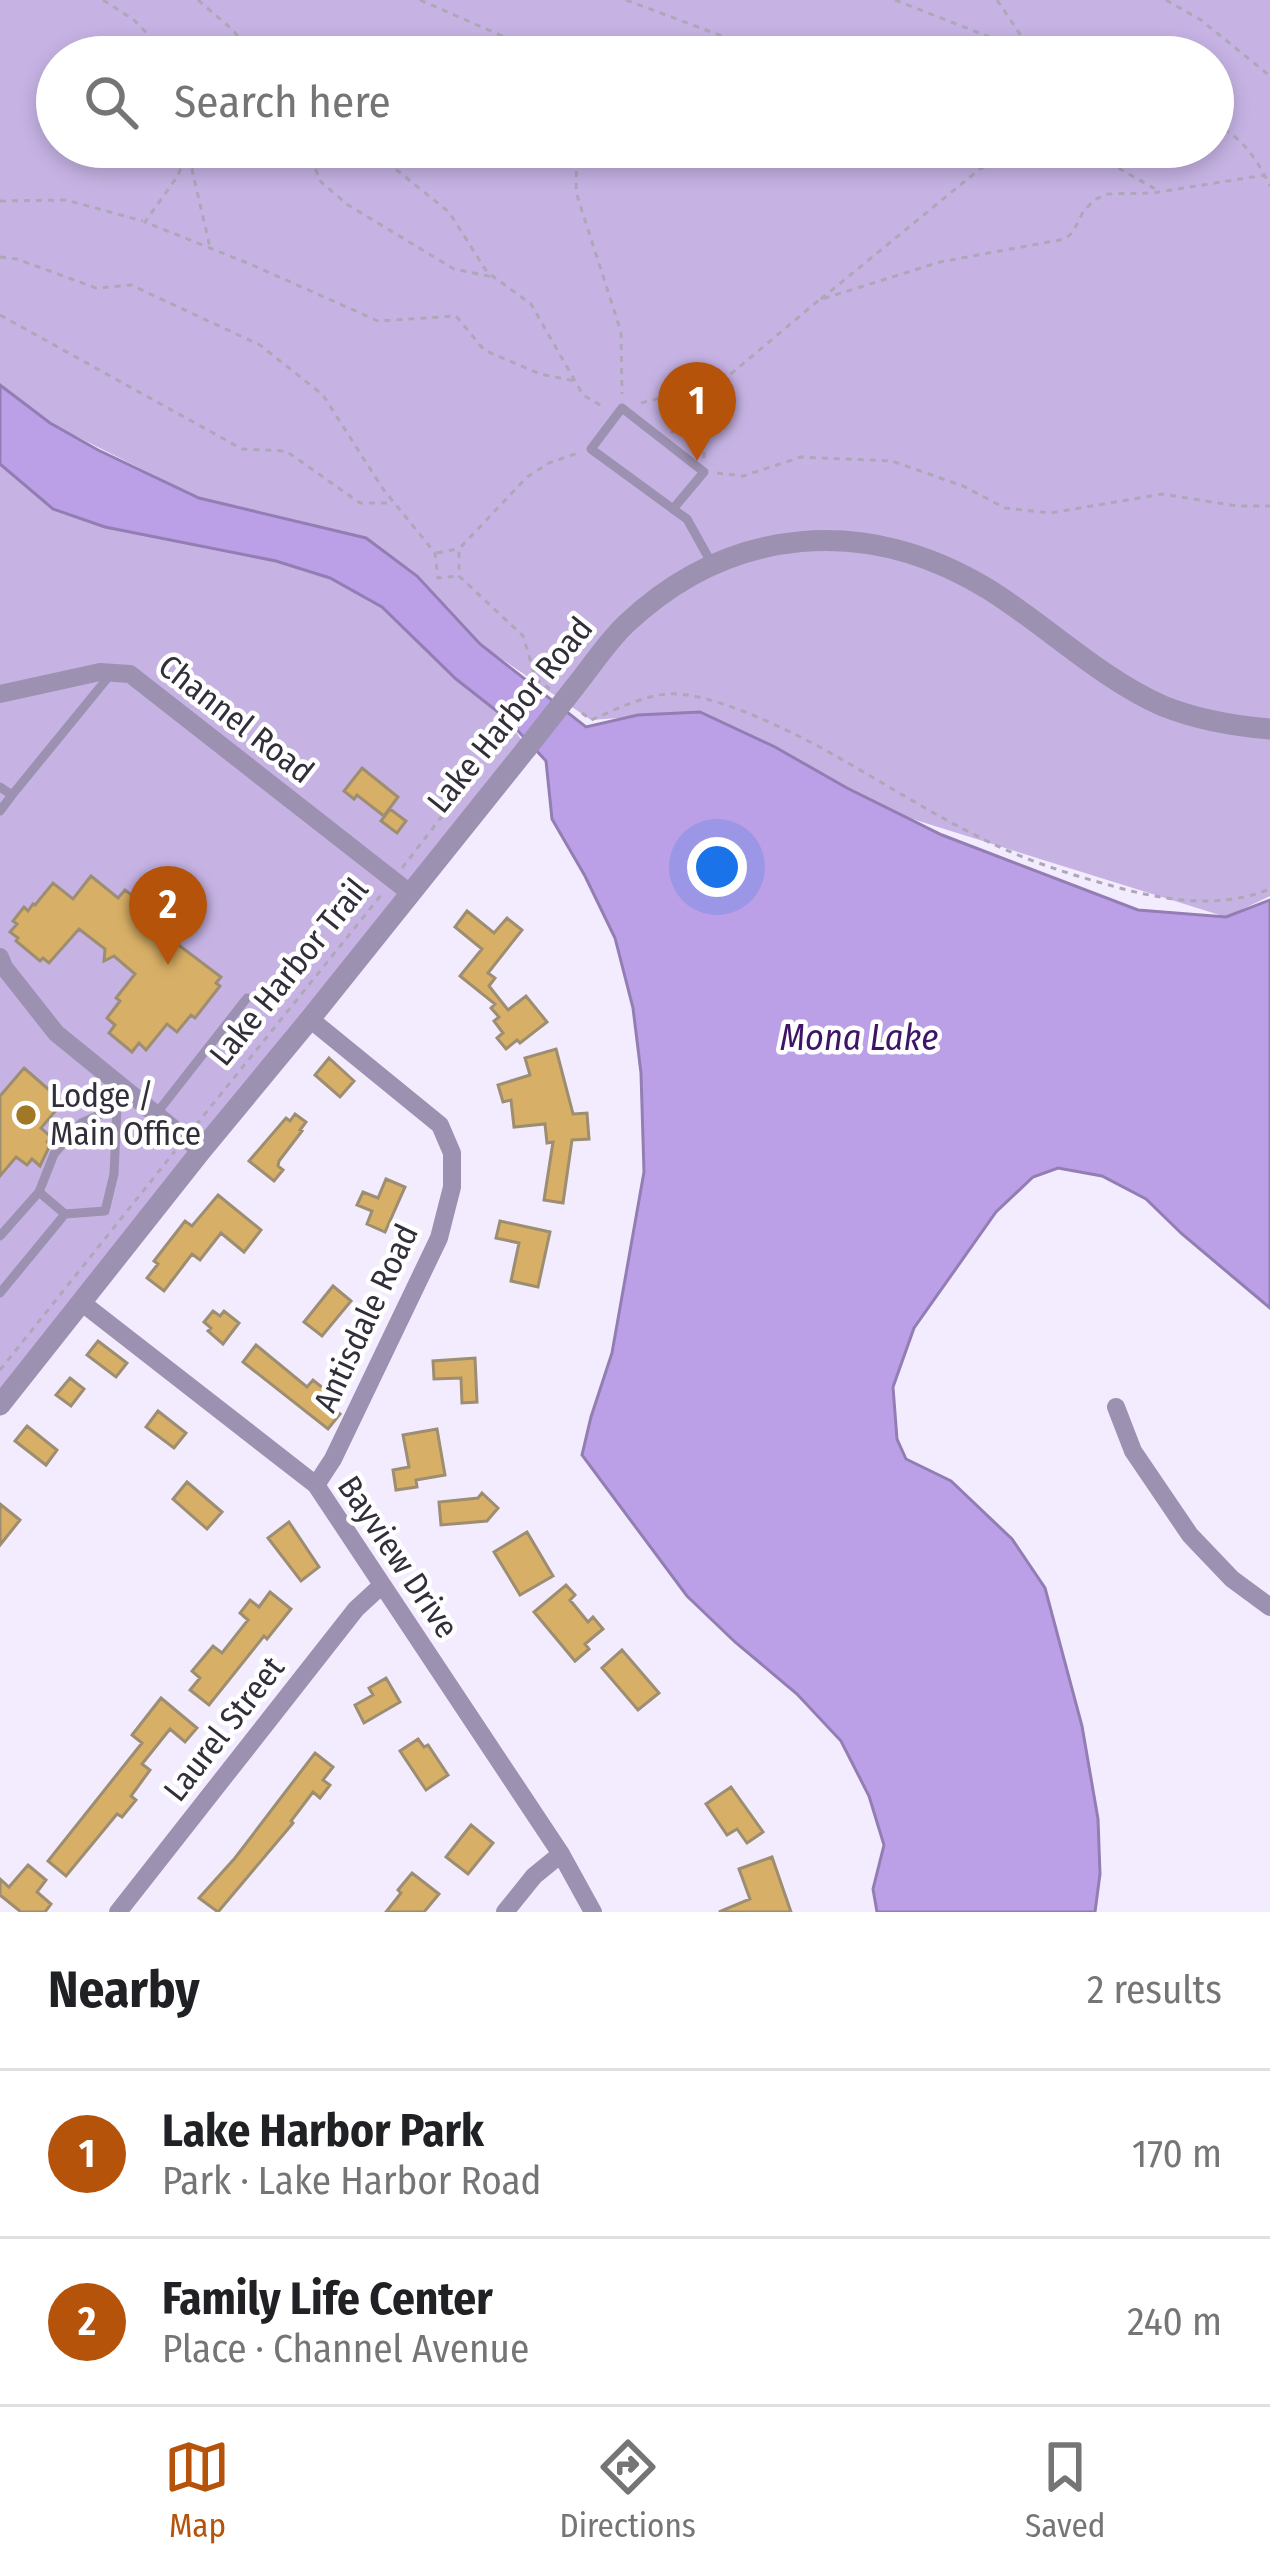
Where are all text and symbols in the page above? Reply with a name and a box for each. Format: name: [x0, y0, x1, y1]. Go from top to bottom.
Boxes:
search box: [36, 36, 1234, 168]
icon: search: [78, 69, 144, 135]
text: Search here: [174, 75, 391, 129]
pin: 1: [658, 362, 736, 461]
street label: Lake Harbor Road: [419, 609, 601, 821]
street label: Channel Road: [150, 646, 322, 792]
your location: [687, 837, 747, 897]
pin: 2: [129, 866, 207, 965]
street label: Lake Harbor Trail: [201, 870, 377, 1074]
water label: Mona Lake: [780, 1016, 938, 1060]
place label: Lodge / Main Office: [50, 1076, 201, 1154]
marker: Lodge / Main Office: [13, 1102, 39, 1128]
street label: Antisdale Road: [305, 1218, 427, 1418]
street label: Bayview Drive: [329, 1468, 467, 1646]
street label: Laurel Street: [155, 1649, 293, 1809]
text: Nearby: [48, 1959, 200, 2021]
text: 2 results: [1087, 1967, 1222, 2013]
text: Lake Harbor Park: [162, 2104, 484, 2158]
text: 1: [79, 2131, 95, 2177]
text: 170 m: [1132, 2131, 1222, 2177]
text: Park · Lake Harbor Road: [162, 2158, 541, 2204]
text: Family Life Center: [162, 2272, 493, 2326]
text: 2: [78, 2299, 96, 2345]
text: 240 m: [1127, 2299, 1222, 2345]
text: Place · Channel Avenue: [162, 2326, 529, 2372]
tab: Map: [164, 2434, 230, 2546]
tab: Directions: [559, 2434, 696, 2546]
tab: Saved: [1025, 2434, 1105, 2546]

